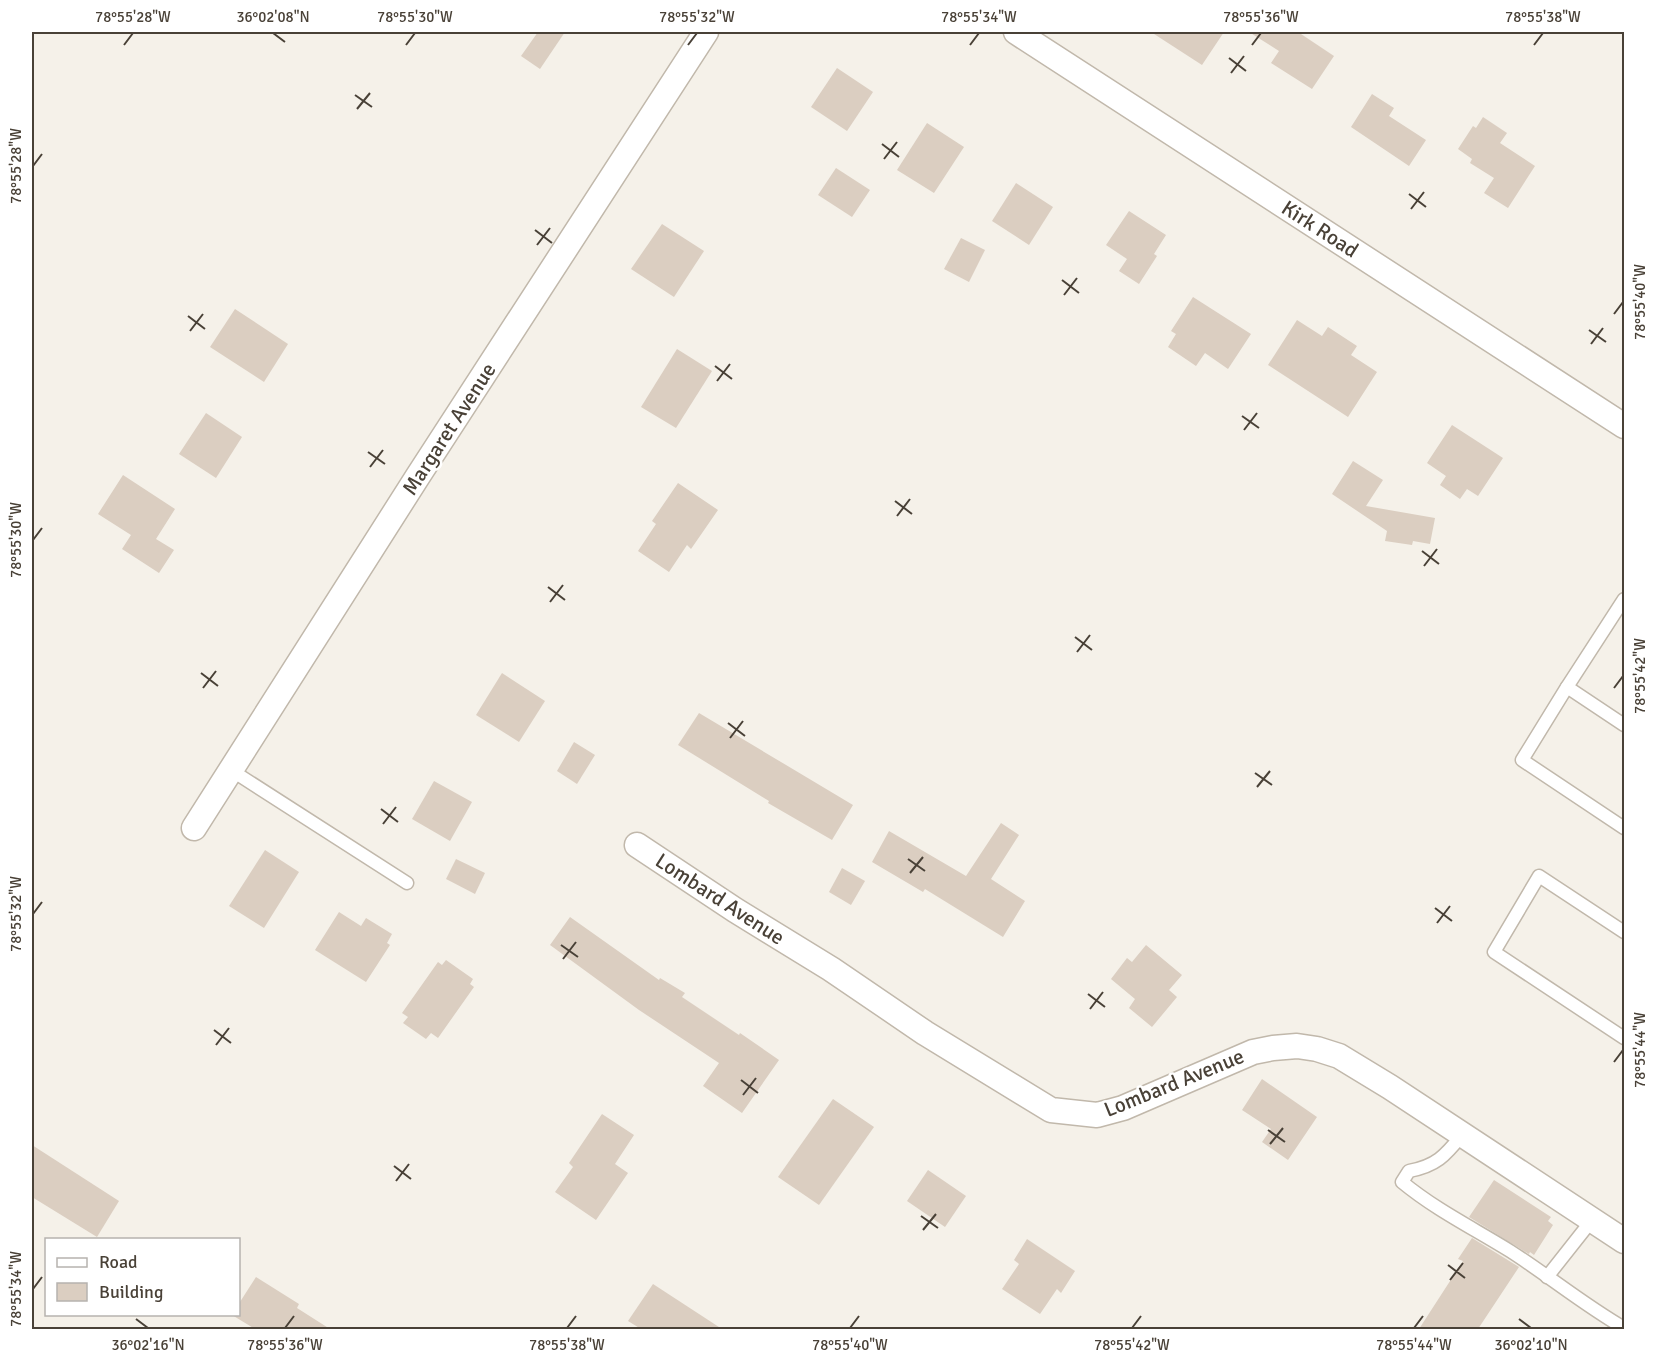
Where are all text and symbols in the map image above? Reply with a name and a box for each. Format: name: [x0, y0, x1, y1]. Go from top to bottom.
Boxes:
text: 78°55'28"W: [95, 8, 171, 26]
text: 36°02'08"N: [236, 8, 310, 26]
text: 78°55'30"W: [377, 8, 453, 26]
text: 78°55'32"W: [659, 8, 735, 26]
text: 78°55'34"W: [941, 8, 1017, 26]
text: 78°55'36"W: [1223, 8, 1299, 26]
text: 78°55'38"W: [1505, 8, 1581, 26]
text: 78°55'28"W: [7, 128, 25, 204]
street label: Kirk Road: [1277, 195, 1363, 263]
text: 78°55'40"W: [1631, 264, 1649, 340]
street label: Margaret Avenue: [397, 358, 501, 500]
text: 78°55'30"W: [7, 502, 25, 578]
text: 78°55'42"W: [1631, 638, 1649, 714]
street label: Lombard Avenue: [651, 848, 789, 950]
text: 78°55'32"W: [7, 876, 25, 952]
text: 78°55'44"W: [1631, 1012, 1649, 1088]
street label: Lombard Avenue: [1100, 1043, 1248, 1123]
legend: [45, 1238, 240, 1316]
text: 78°55'34"W: [7, 1251, 25, 1327]
text: Road: [99, 1251, 138, 1273]
text: Building: [99, 1281, 163, 1303]
text: 36°02'16"N: [111, 1336, 185, 1354]
text: 78°55'36"W: [247, 1336, 323, 1354]
text: 78°55'38"W: [529, 1336, 605, 1354]
text: 78°55'40"W: [812, 1336, 888, 1354]
text: 78°55'42"W: [1094, 1336, 1170, 1354]
text: 78°55'44"W: [1376, 1336, 1452, 1354]
text: 36°02'10"N: [1494, 1336, 1568, 1354]

